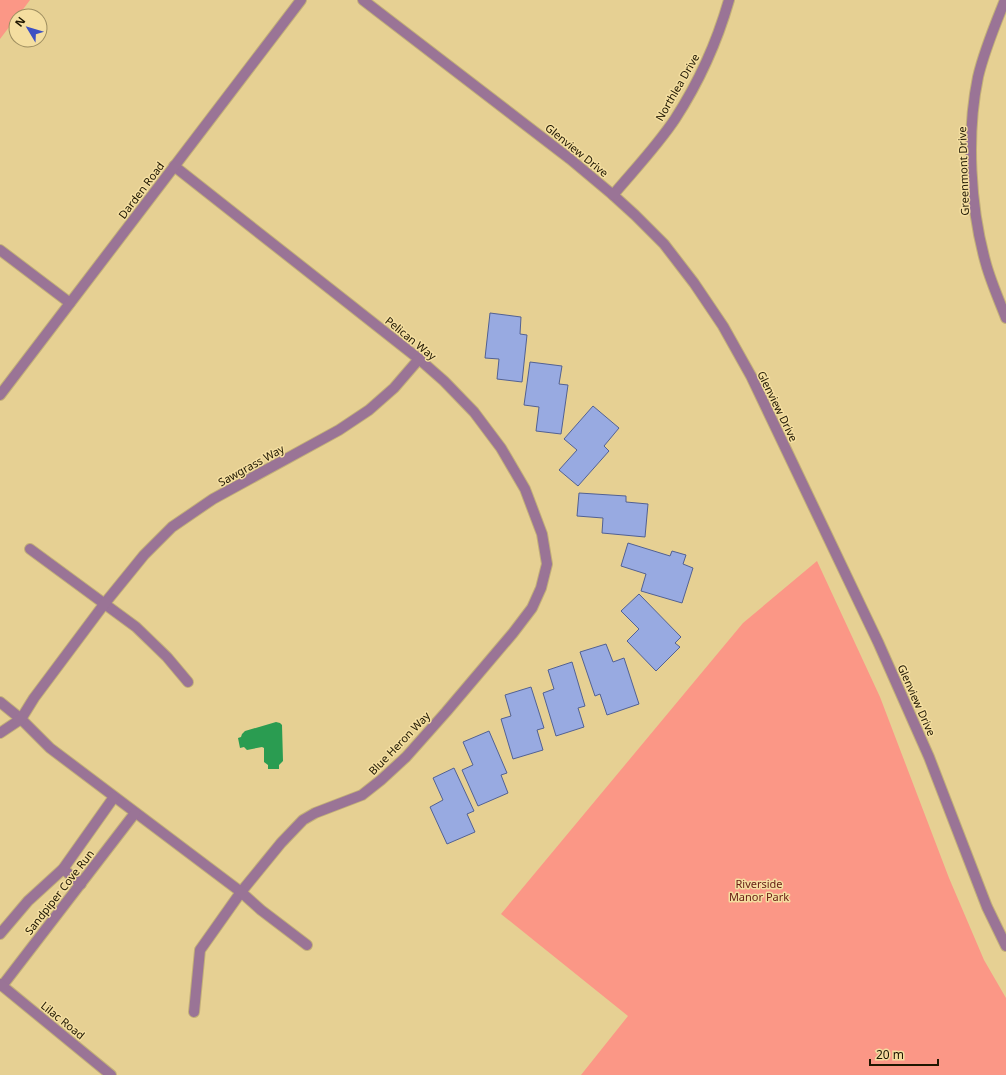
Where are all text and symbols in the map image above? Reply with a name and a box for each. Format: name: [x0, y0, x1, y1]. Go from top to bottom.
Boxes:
north arrow: [8, 8, 48, 48]
text: N: [11, 13, 28, 30]
street label: Northlea Drive: [652, 51, 702, 123]
street label: Glenview Drive: [542, 120, 612, 180]
street label: Greenmont Drive: [954, 126, 972, 216]
street label: Darden Road: [115, 158, 167, 222]
street label: Pelican Way: [382, 313, 440, 363]
street label: Glenview Drive: [754, 368, 802, 444]
street label: Sawgrass Way: [215, 440, 287, 489]
street label: Glenview Drive: [894, 662, 940, 738]
street label: Blue Heron Way: [365, 708, 433, 778]
street label: Sandpiper Cove Run: [21, 846, 97, 938]
park label: Riverside Manor Park: [729, 876, 789, 904]
street label: Lilac Road: [38, 998, 88, 1042]
scale bar: [870, 1041, 938, 1067]
text: 20 m: [876, 1046, 904, 1063]

